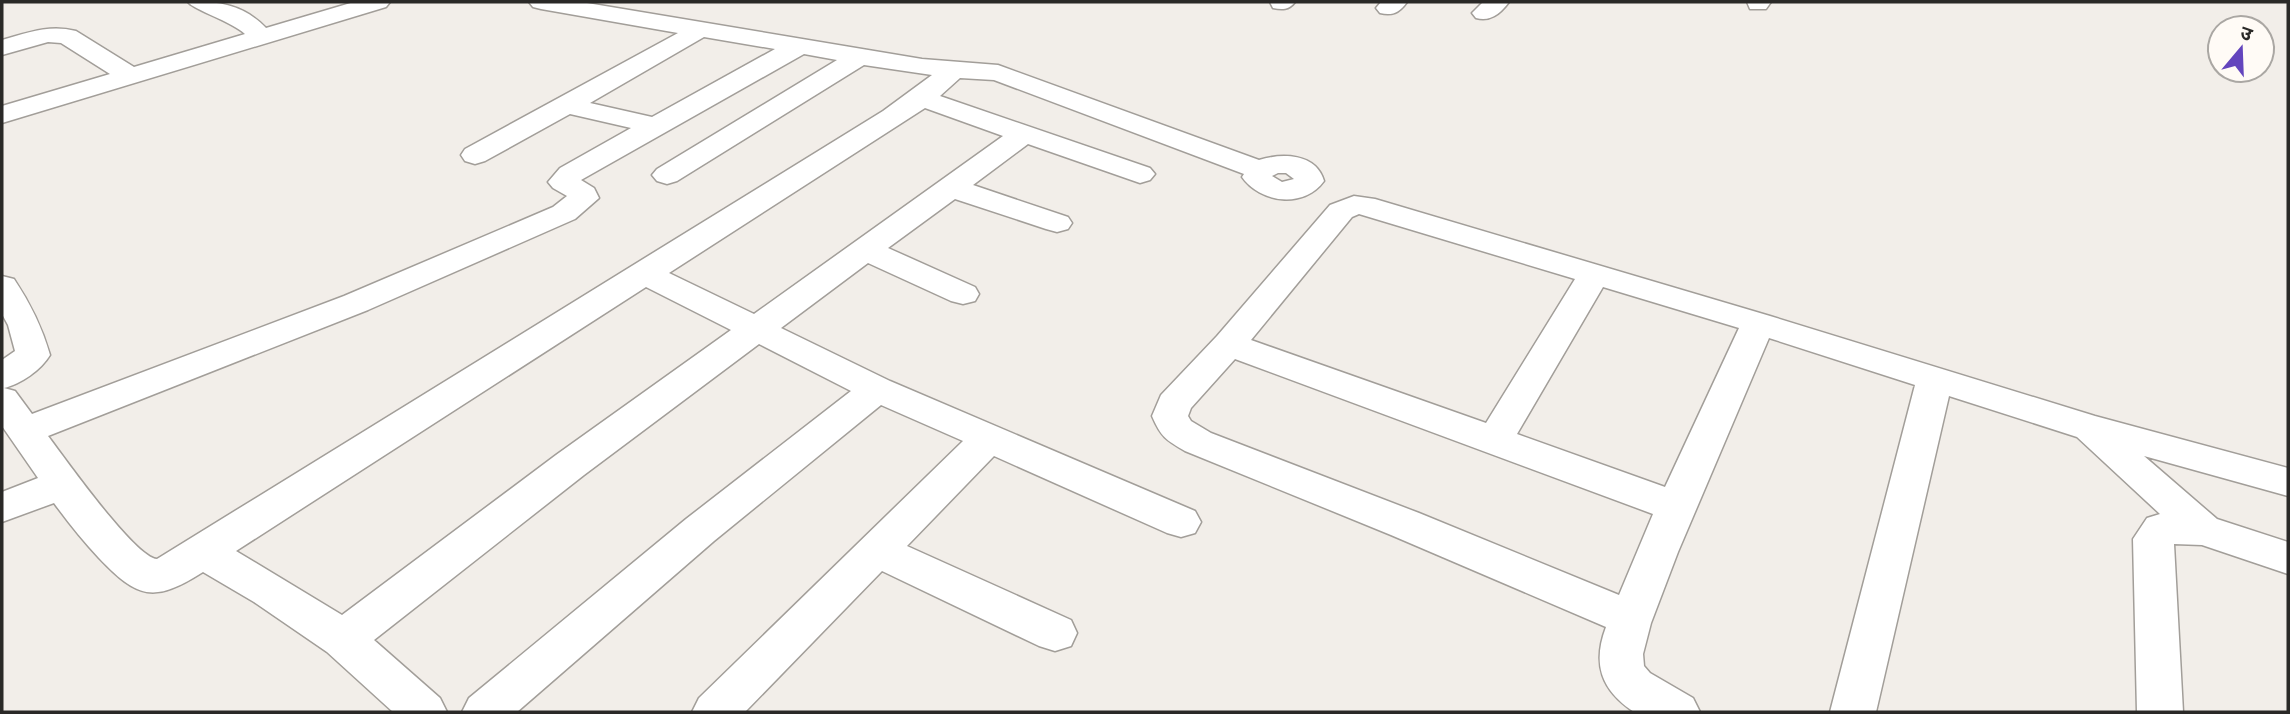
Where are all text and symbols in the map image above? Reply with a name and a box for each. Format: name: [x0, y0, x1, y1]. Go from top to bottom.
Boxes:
north arrow: [2206, 14, 2276, 84]
text: उ: [2237, 22, 2256, 46]

